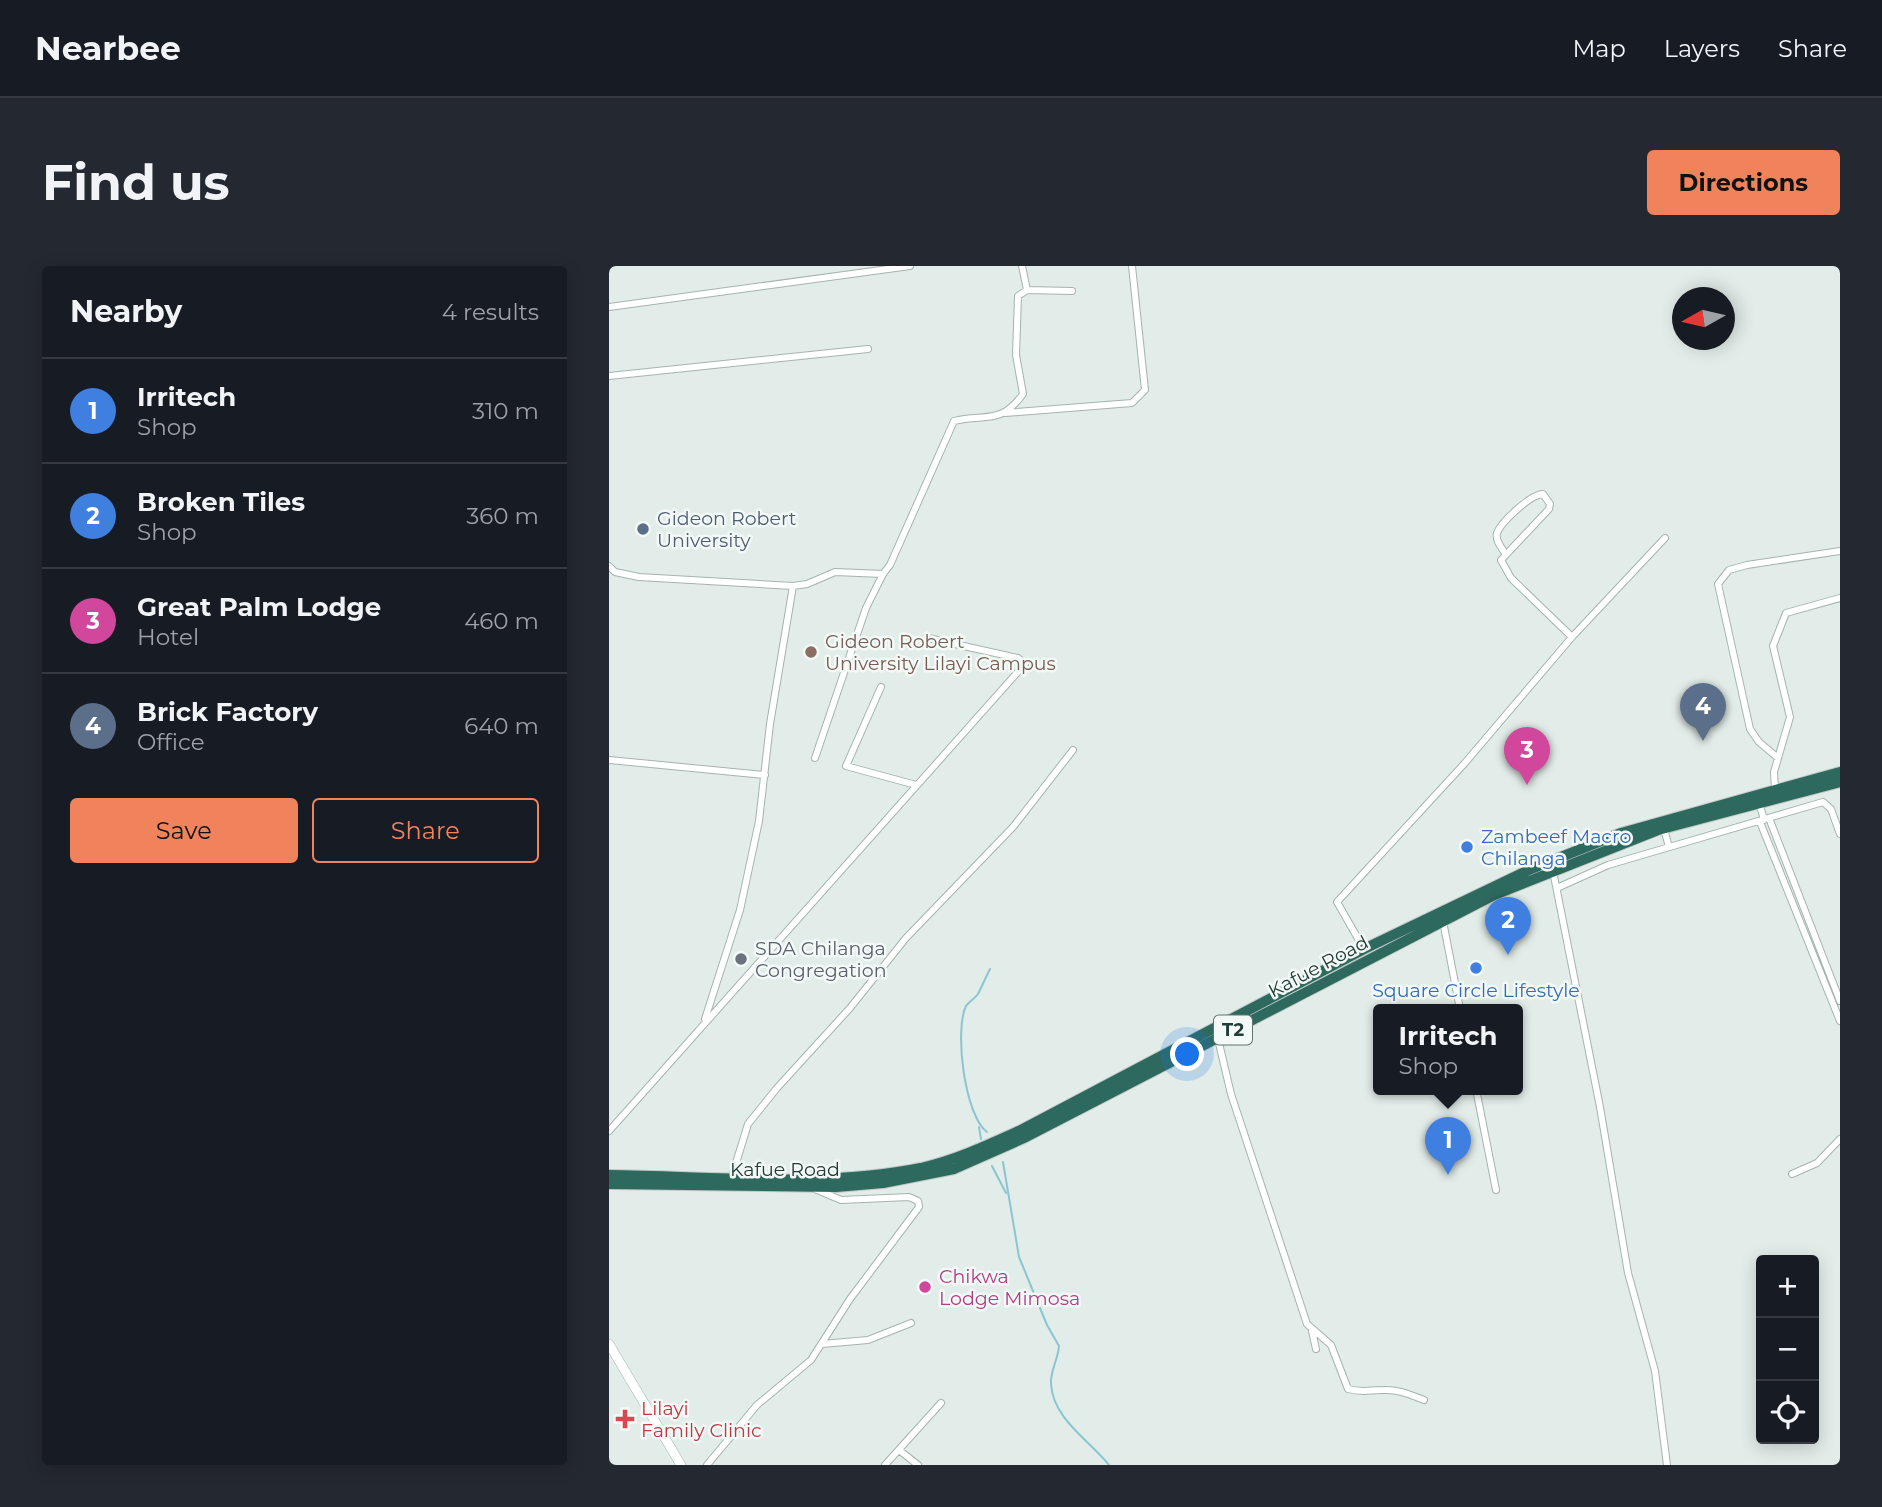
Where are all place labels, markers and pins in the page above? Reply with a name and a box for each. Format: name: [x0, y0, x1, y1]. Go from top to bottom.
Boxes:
place label: Gideon Robert University: [657, 507, 797, 552]
marker: Gideon Robert University: [635, 521, 651, 537]
place label: Gideon Robert University Lilayi Campus: [825, 630, 1056, 675]
marker: Gideon Robert University Lilayi Campus: [803, 644, 819, 660]
pin: 4: [1680, 683, 1726, 741]
pin: 3: [1504, 727, 1550, 785]
place label: Zambeef Macro Chilanga: [1481, 825, 1631, 870]
marker: Zambeef Macro Chilanga: [1459, 839, 1475, 855]
pin: 2: [1485, 897, 1531, 955]
place label: SDA Chilanga Congregation: [755, 937, 886, 982]
marker: SDA Chilanga Congregation: [733, 951, 749, 967]
marker: Square Circle Lifestyle: [1468, 960, 1484, 976]
place label: Square Circle Lifestyle: [1372, 979, 1580, 1002]
pin: 1: [1425, 1117, 1471, 1175]
place label: Chikwa Lodge Mimosa: [939, 1265, 1080, 1310]
marker: Chikwa Lodge Mimosa: [917, 1279, 933, 1295]
place label: Lilayi Family Clinic: [641, 1397, 762, 1442]
marker: Lilayi Family Clinic: [615, 1409, 635, 1429]

